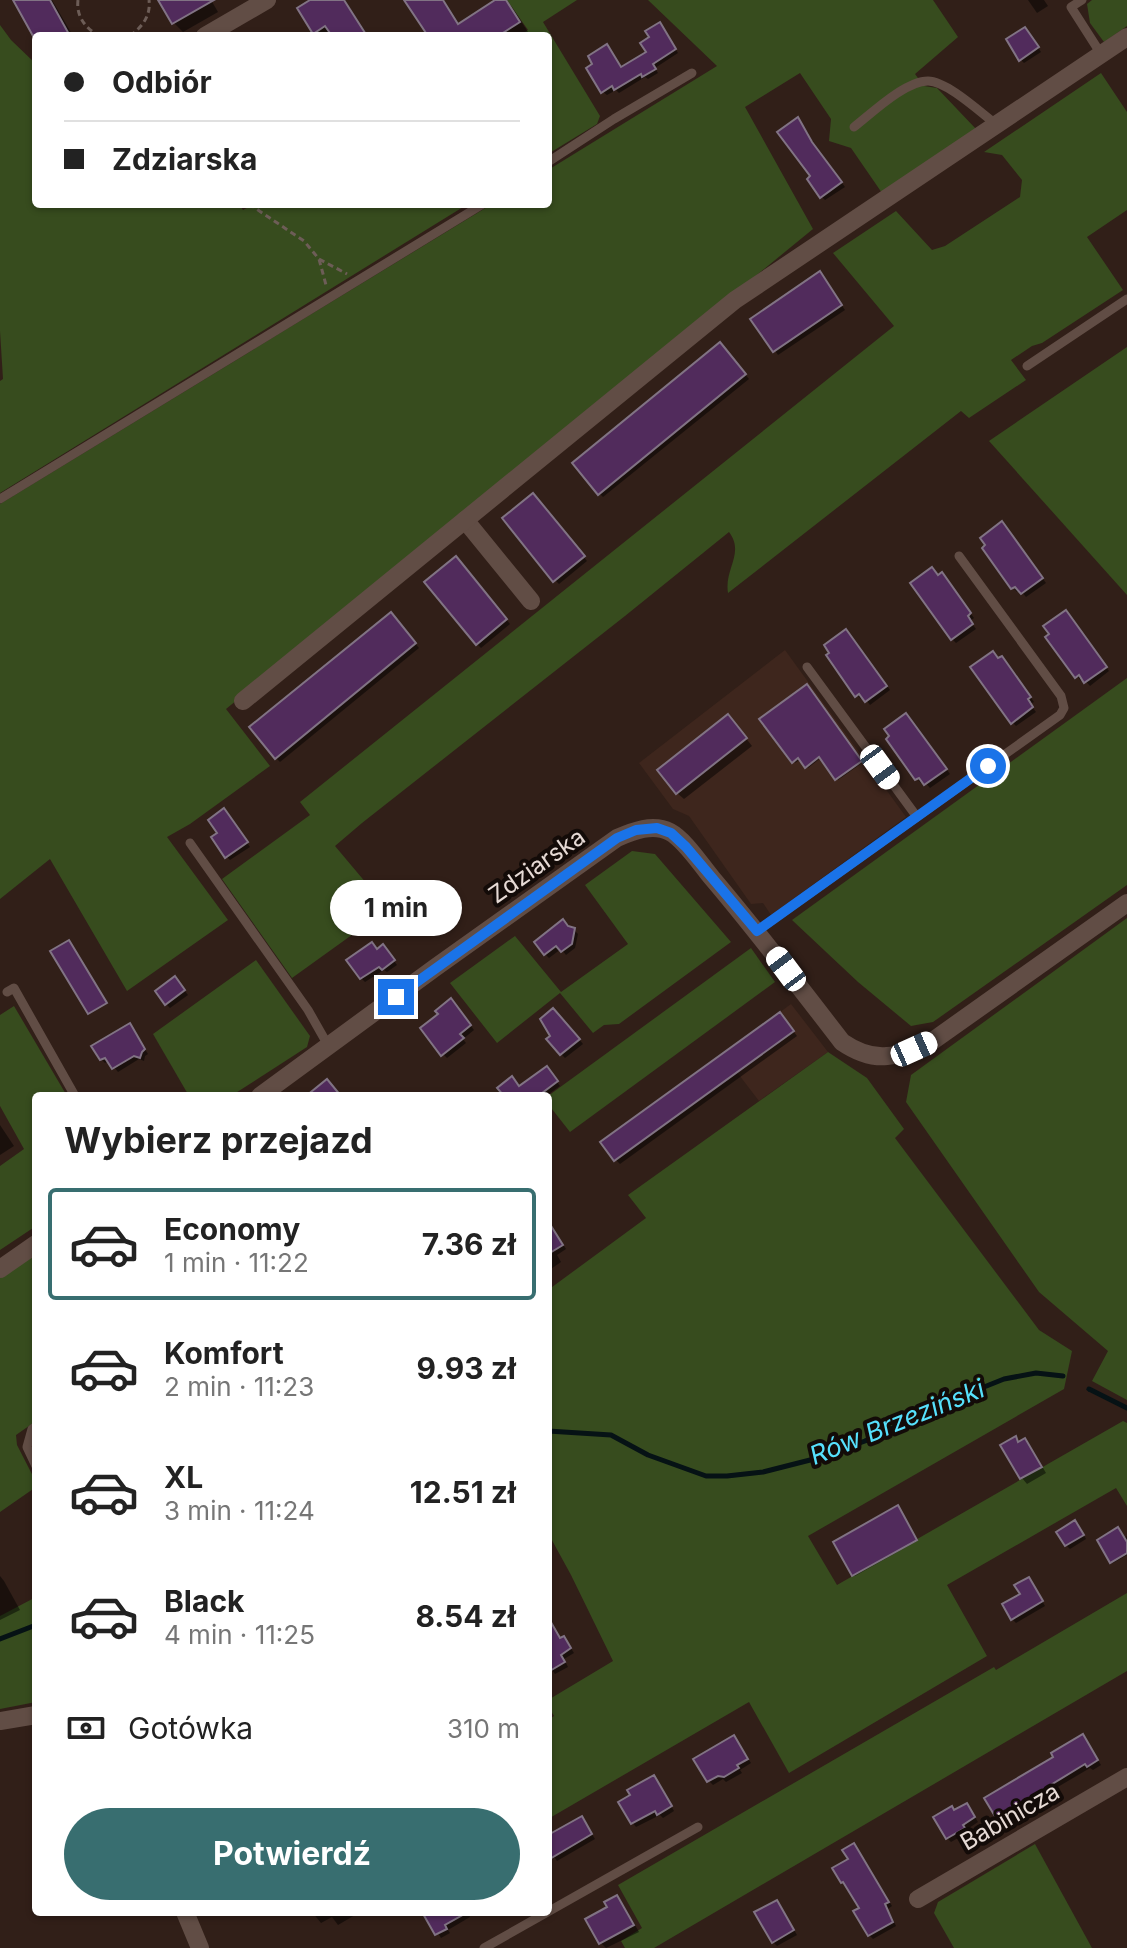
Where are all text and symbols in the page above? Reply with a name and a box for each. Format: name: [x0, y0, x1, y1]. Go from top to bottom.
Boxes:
text: Odbiór: [112, 64, 212, 100]
text: Zdziarska: [112, 141, 257, 177]
car: [856, 741, 904, 793]
route start: [970, 748, 1006, 784]
street label: Zdziarska: [483, 822, 590, 909]
callout: 1 min: [330, 881, 462, 937]
text: 1 min: [364, 892, 428, 923]
car: [762, 943, 810, 995]
route end: [378, 979, 414, 1015]
car: [887, 1028, 941, 1070]
text: Wybierz przejazd: [64, 1118, 373, 1162]
icon: car: [68, 1208, 140, 1280]
text: Economy: [164, 1211, 300, 1247]
text: 7.36 zł: [422, 1226, 516, 1262]
text: 1 min · 11:22: [164, 1247, 309, 1278]
icon: car: [68, 1332, 140, 1404]
text: Komfort: [164, 1335, 284, 1371]
text: 9.93 zł: [416, 1350, 516, 1386]
text: 2 min · 11:23: [164, 1371, 314, 1402]
water label: Rów Brzeziński: [805, 1372, 989, 1471]
icon: car: [68, 1456, 140, 1528]
text: XL: [164, 1459, 203, 1495]
text: 12.51 zł: [410, 1474, 516, 1510]
text: 3 min · 11:24: [164, 1495, 315, 1526]
icon: car: [68, 1580, 140, 1652]
text: Black: [164, 1583, 244, 1619]
text: 8.54 zł: [415, 1598, 516, 1634]
text: 4 min · 11:25: [164, 1619, 315, 1650]
icon: cash: [64, 1706, 108, 1750]
text: Gotówka: [128, 1710, 253, 1746]
text: 310 m: [447, 1713, 520, 1744]
street label: Babinicza: [955, 1777, 1065, 1857]
button: Potwierdź: [64, 1808, 520, 1900]

